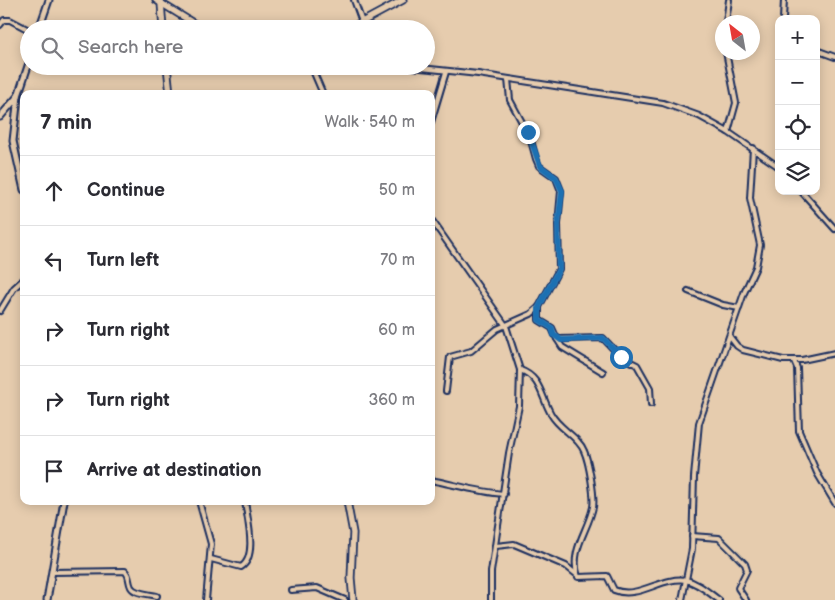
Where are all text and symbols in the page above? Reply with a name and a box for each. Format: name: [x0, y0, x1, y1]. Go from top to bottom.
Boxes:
north arrow: [715, 15, 760, 60]
map controls: [775, 15, 820, 195]
button: +: [775, 15, 820, 60]
search box: [20, 20, 435, 75]
icon: search: [38, 34, 66, 62]
text: Search here: [78, 36, 183, 59]
button: −: [775, 60, 820, 105]
button: locate: [775, 105, 820, 150]
text: 7 min: [40, 110, 92, 135]
text: Walk · 540 m: [325, 113, 415, 132]
route end: [517, 121, 540, 144]
button: layers: [775, 150, 820, 195]
icon: ahead: [40, 177, 68, 205]
text: Continue: [87, 179, 165, 202]
text: 50 m: [379, 181, 415, 200]
icon: left: [40, 247, 68, 275]
text: Turn left: [87, 249, 159, 272]
text: 70 m: [380, 251, 415, 270]
icon: right: [40, 317, 68, 345]
text: Turn right: [87, 319, 170, 342]
text: 60 m: [378, 321, 415, 340]
route start: [610, 346, 633, 369]
icon: right: [40, 387, 68, 415]
text: Turn right: [87, 389, 170, 412]
text: 360 m: [368, 391, 415, 410]
icon: arrive: [40, 457, 68, 485]
text: Arrive at destination: [87, 459, 262, 482]

